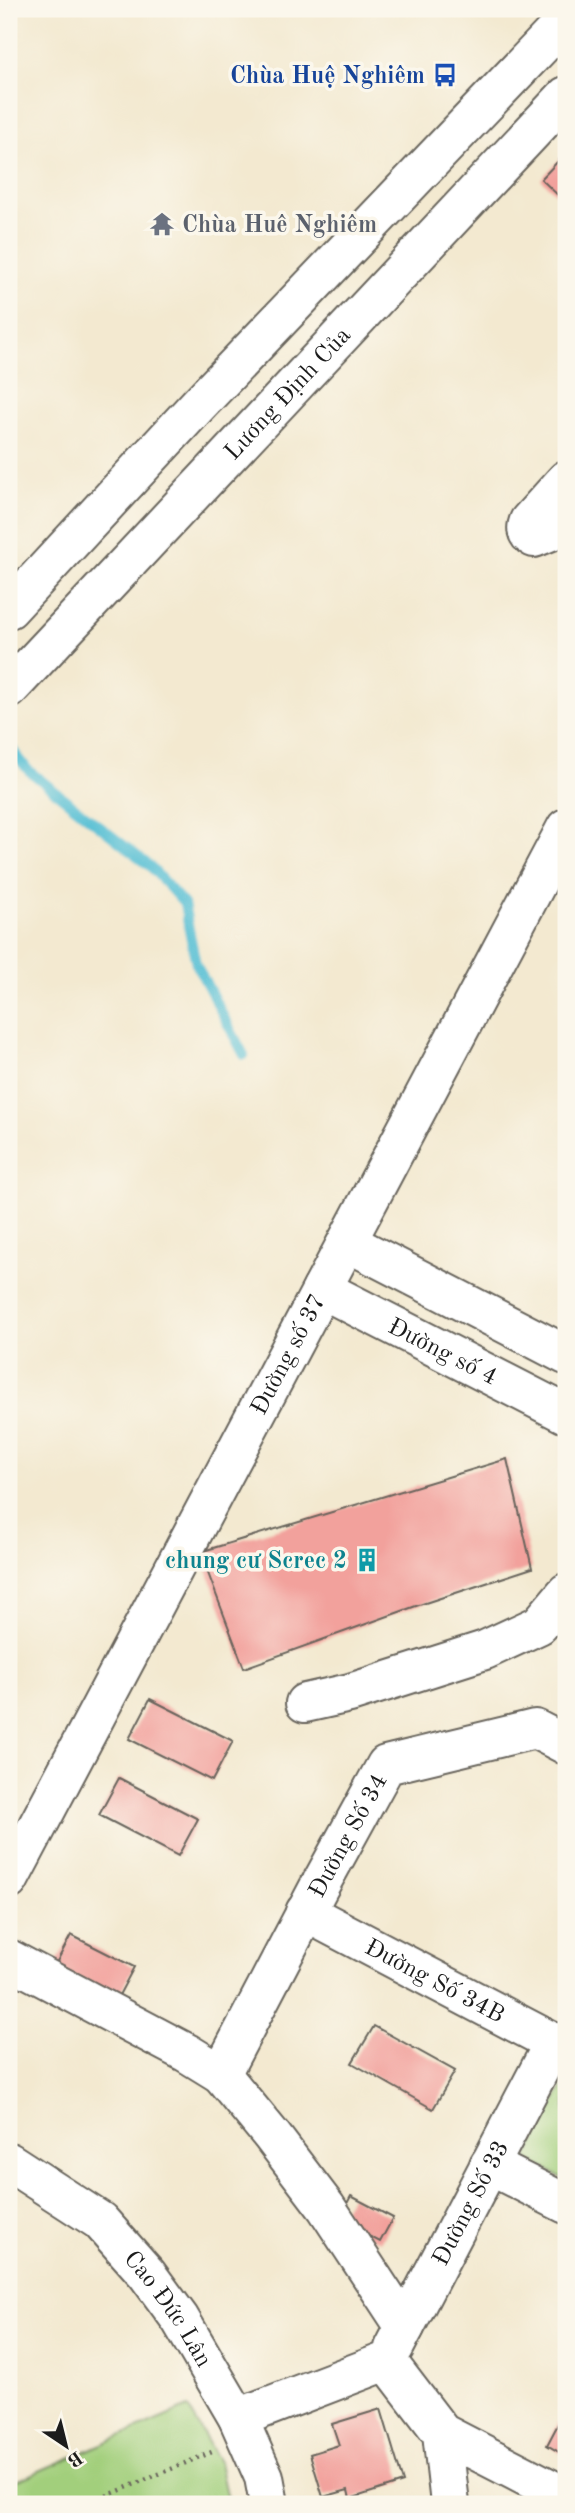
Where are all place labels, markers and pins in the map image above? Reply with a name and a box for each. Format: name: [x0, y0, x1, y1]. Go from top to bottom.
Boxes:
bus stop icon: Chùa Huệ Nghiêm: [431, 61, 459, 89]
place label: Chùa Huệ Nghiêm: [230, 65, 425, 89]
temple icon: Chùa Huê Nghiêm: [148, 210, 176, 238]
place label: Chùa Huê Nghiêm: [182, 214, 377, 238]
building icon: chung cư Screc 2: [353, 1546, 381, 1574]
place label: chung cư Screc 2: [165, 1550, 347, 1574]

